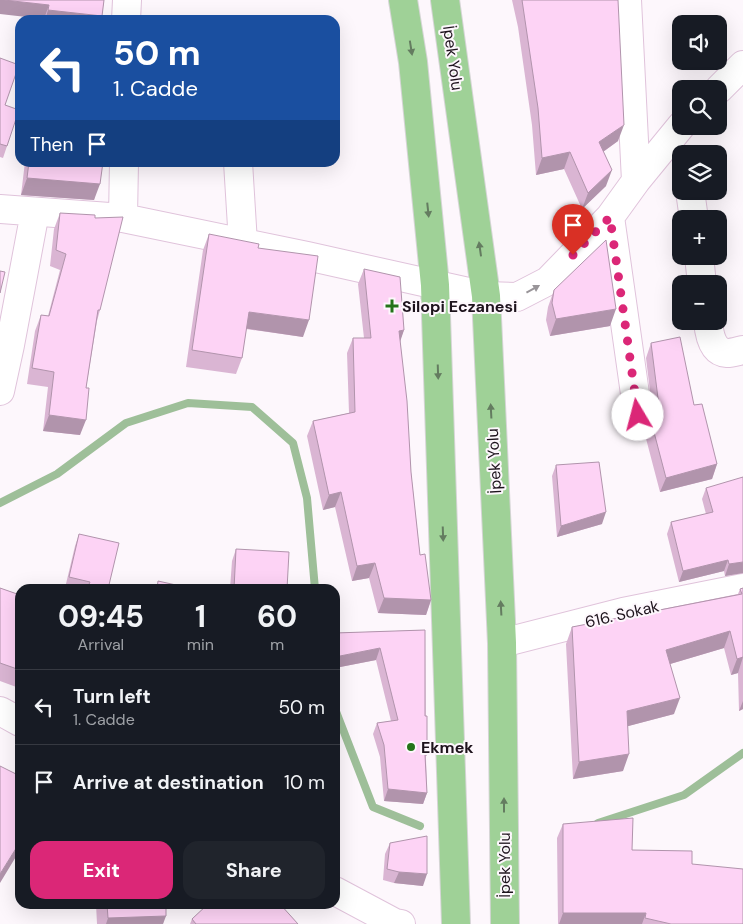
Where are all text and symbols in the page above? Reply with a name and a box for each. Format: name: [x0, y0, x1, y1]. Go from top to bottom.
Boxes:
map controls: [672, 15, 727, 330]
button: sound: [672, 15, 727, 70]
street label: İpek Yolu: [438, 24, 468, 92]
text: 50 m: [113, 30, 201, 76]
icon: left: [30, 35, 95, 100]
one-way arrow: [407, 41, 415, 57]
text: 1. Cadde: [113, 74, 198, 103]
button: search: [672, 80, 727, 135]
icon: arrive: [83, 130, 111, 158]
text: Then: [30, 132, 73, 157]
button: layers: [672, 145, 727, 200]
one-way arrow: [424, 202, 432, 218]
pin: [552, 204, 594, 255]
button: +: [672, 210, 727, 265]
icon: arrive: [559, 211, 587, 239]
one-way arrow: [475, 240, 483, 256]
button: −: [672, 275, 727, 330]
one-way arrow: [526, 285, 540, 293]
place label: Silopi Eczanesi: [402, 296, 517, 317]
marker: Silopi Eczanesi: [386, 300, 398, 312]
one-way arrow: [434, 364, 442, 380]
position arrow: [611, 388, 663, 440]
one-way arrow: [487, 402, 495, 418]
street label: İpek Yolu: [482, 428, 506, 494]
one-way arrow: [440, 527, 448, 543]
street label: 616. Sokak: [583, 595, 661, 633]
text: 09:45: [58, 597, 144, 636]
text: 1: [195, 597, 206, 636]
text: 60: [257, 597, 297, 636]
one-way arrow: [496, 600, 504, 616]
text: Arrival: [78, 634, 124, 655]
text: min: [187, 634, 214, 655]
text: m: [270, 634, 284, 655]
text: Turn left: [73, 684, 151, 709]
icon: left: [30, 693, 58, 721]
text: 50 m: [278, 695, 325, 720]
text: 1. Cadde: [73, 709, 135, 730]
place label: Ekmek: [421, 737, 474, 758]
marker: Ekmek: [405, 741, 417, 753]
icon: arrive: [30, 768, 58, 796]
text: Arrive at destination: [73, 770, 264, 795]
text: 10 m: [284, 770, 325, 795]
one-way arrow: [499, 797, 507, 813]
street label: İpek Yolu: [494, 832, 515, 898]
button: Exit: [30, 841, 173, 899]
button: Share: [183, 841, 325, 899]

